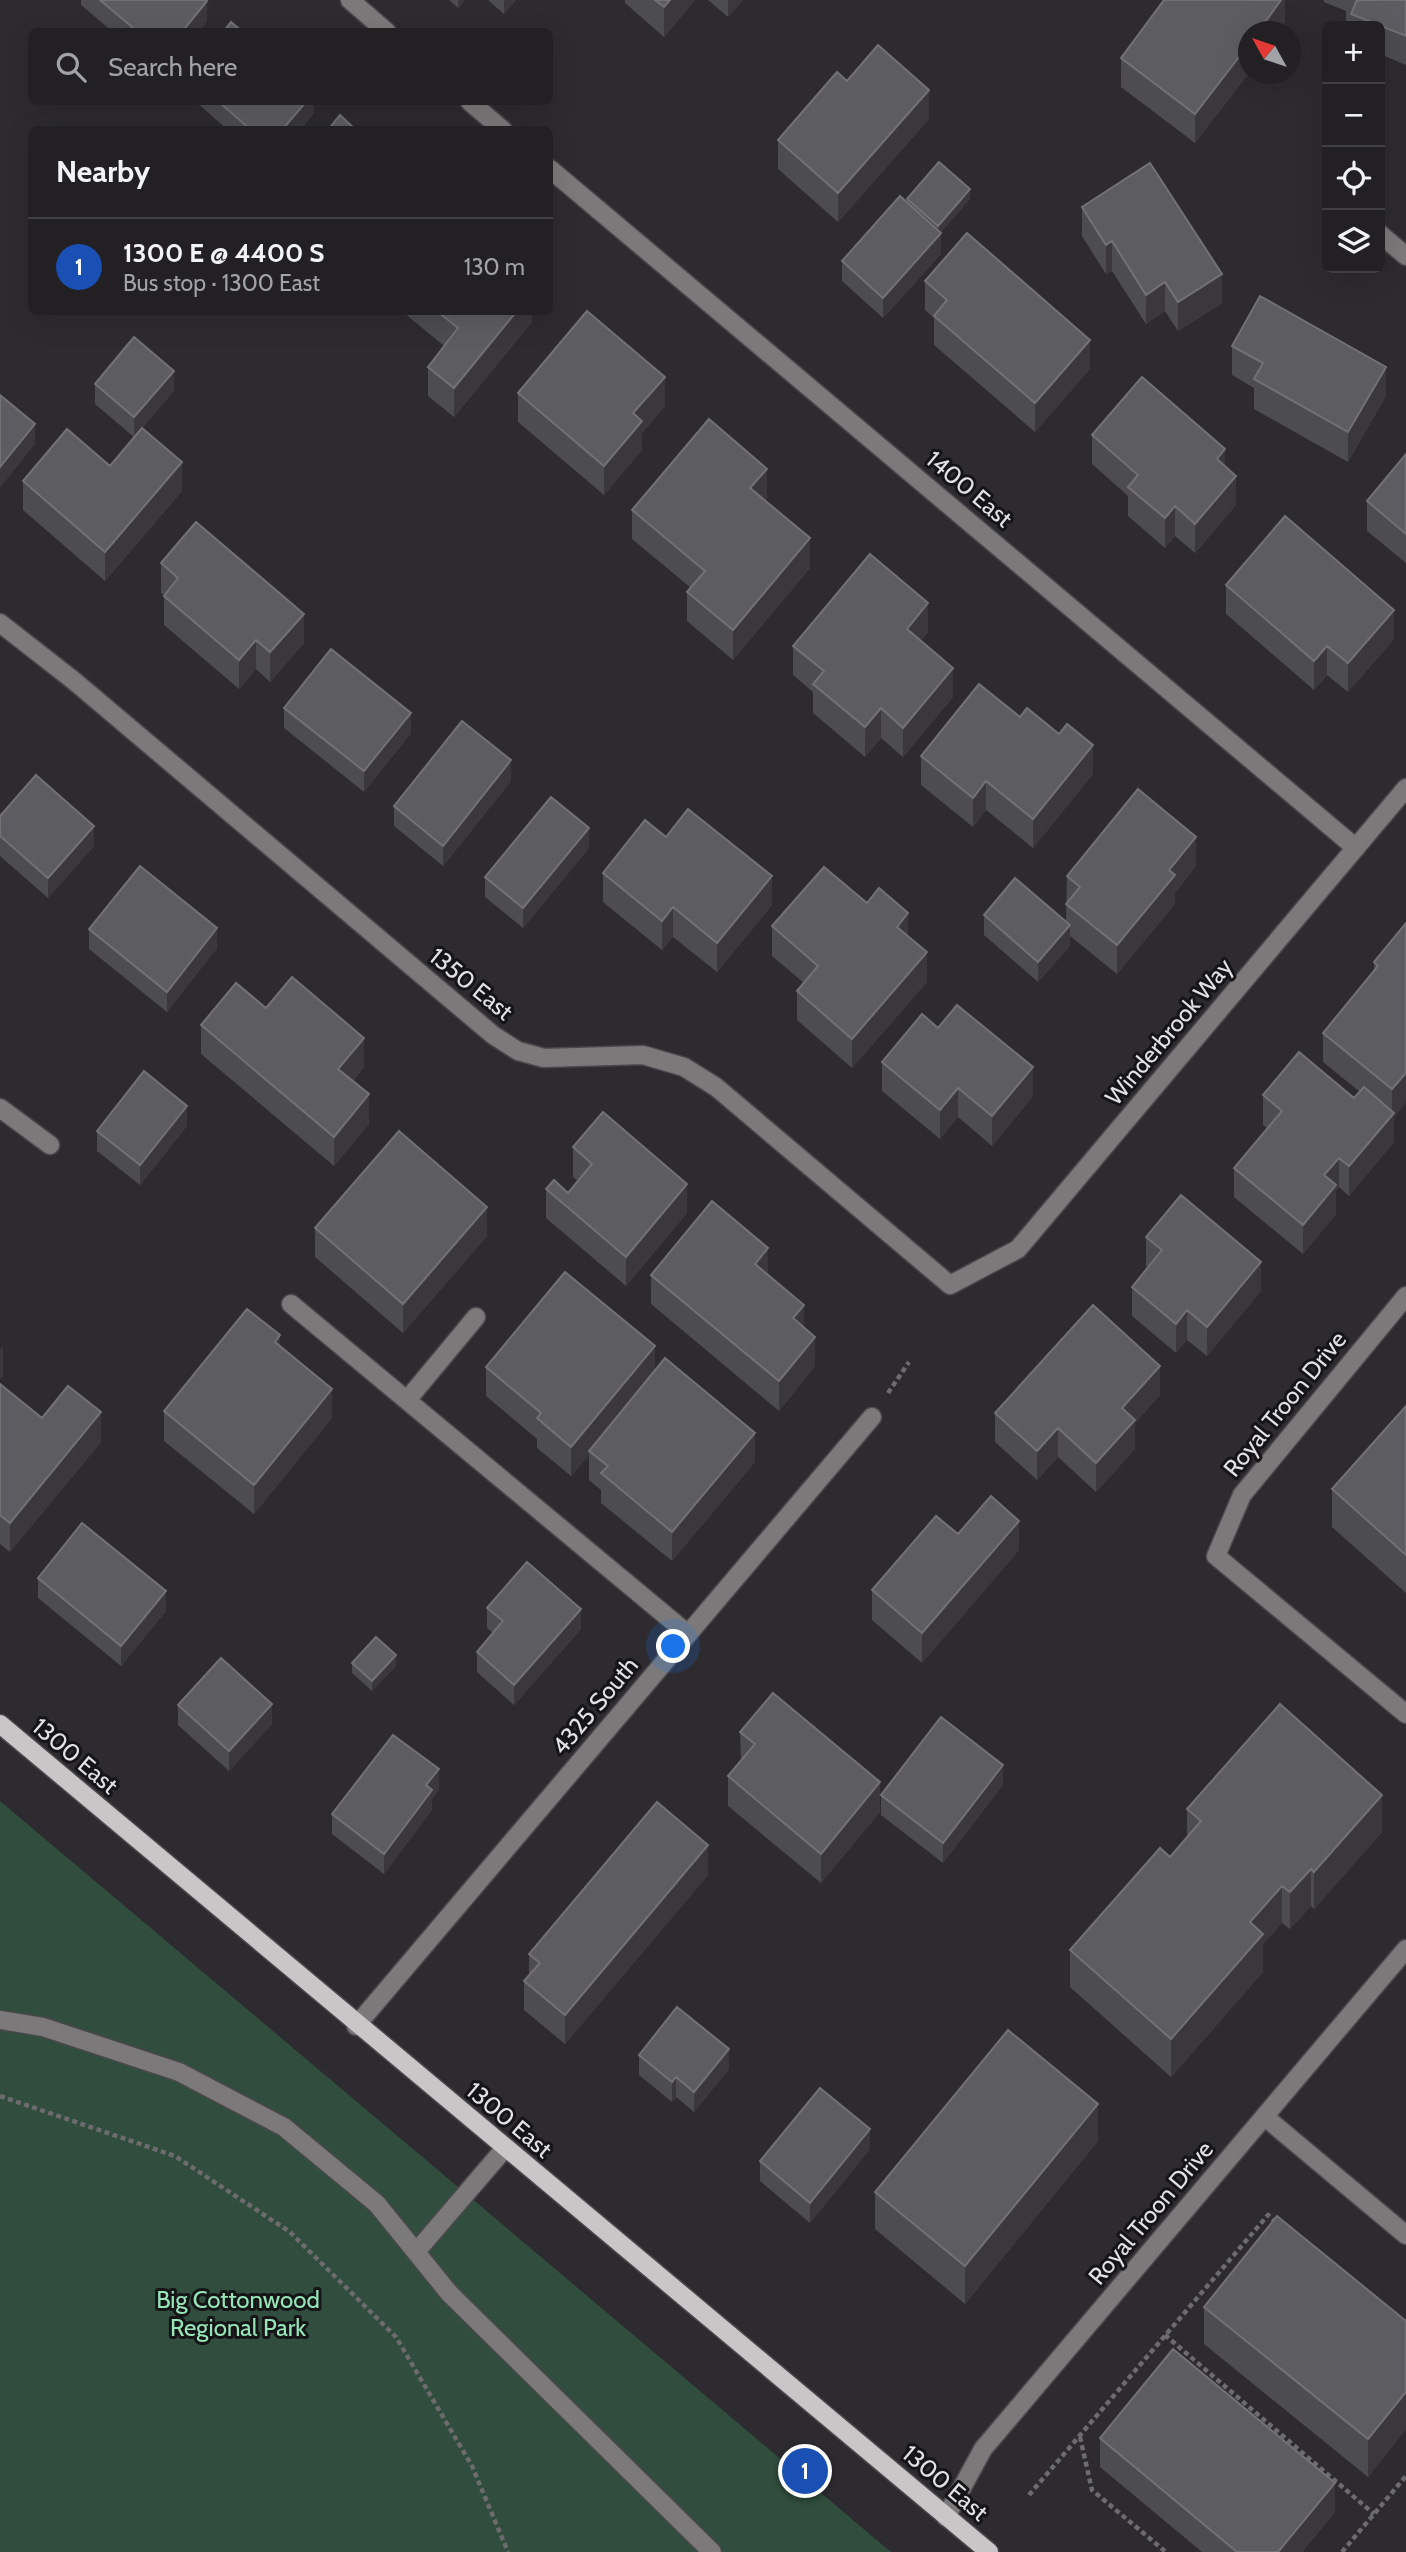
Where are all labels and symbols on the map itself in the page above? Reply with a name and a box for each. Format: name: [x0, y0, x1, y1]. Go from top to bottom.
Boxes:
north arrow: [1238, 21, 1301, 84]
street label: 1400 East: [920, 444, 1018, 533]
street label: 1350 East: [424, 941, 519, 1026]
street label: Winderbrook Way: [1099, 953, 1238, 1111]
street label: Royal Troon Drive: [1217, 1325, 1352, 1482]
your location: [656, 1629, 690, 1663]
street label: 4325 South: [545, 1651, 644, 1760]
street label: 1300 East: [27, 1712, 124, 1800]
street label: 1300 East: [461, 2076, 558, 2164]
street label: Royal Troon Drive: [1082, 2135, 1219, 2290]
park label: Big Cottonwood Regional Park: [156, 2285, 320, 2342]
street label: 1300 East: [897, 2439, 994, 2527]
pin: 1: [782, 2445, 828, 2497]

